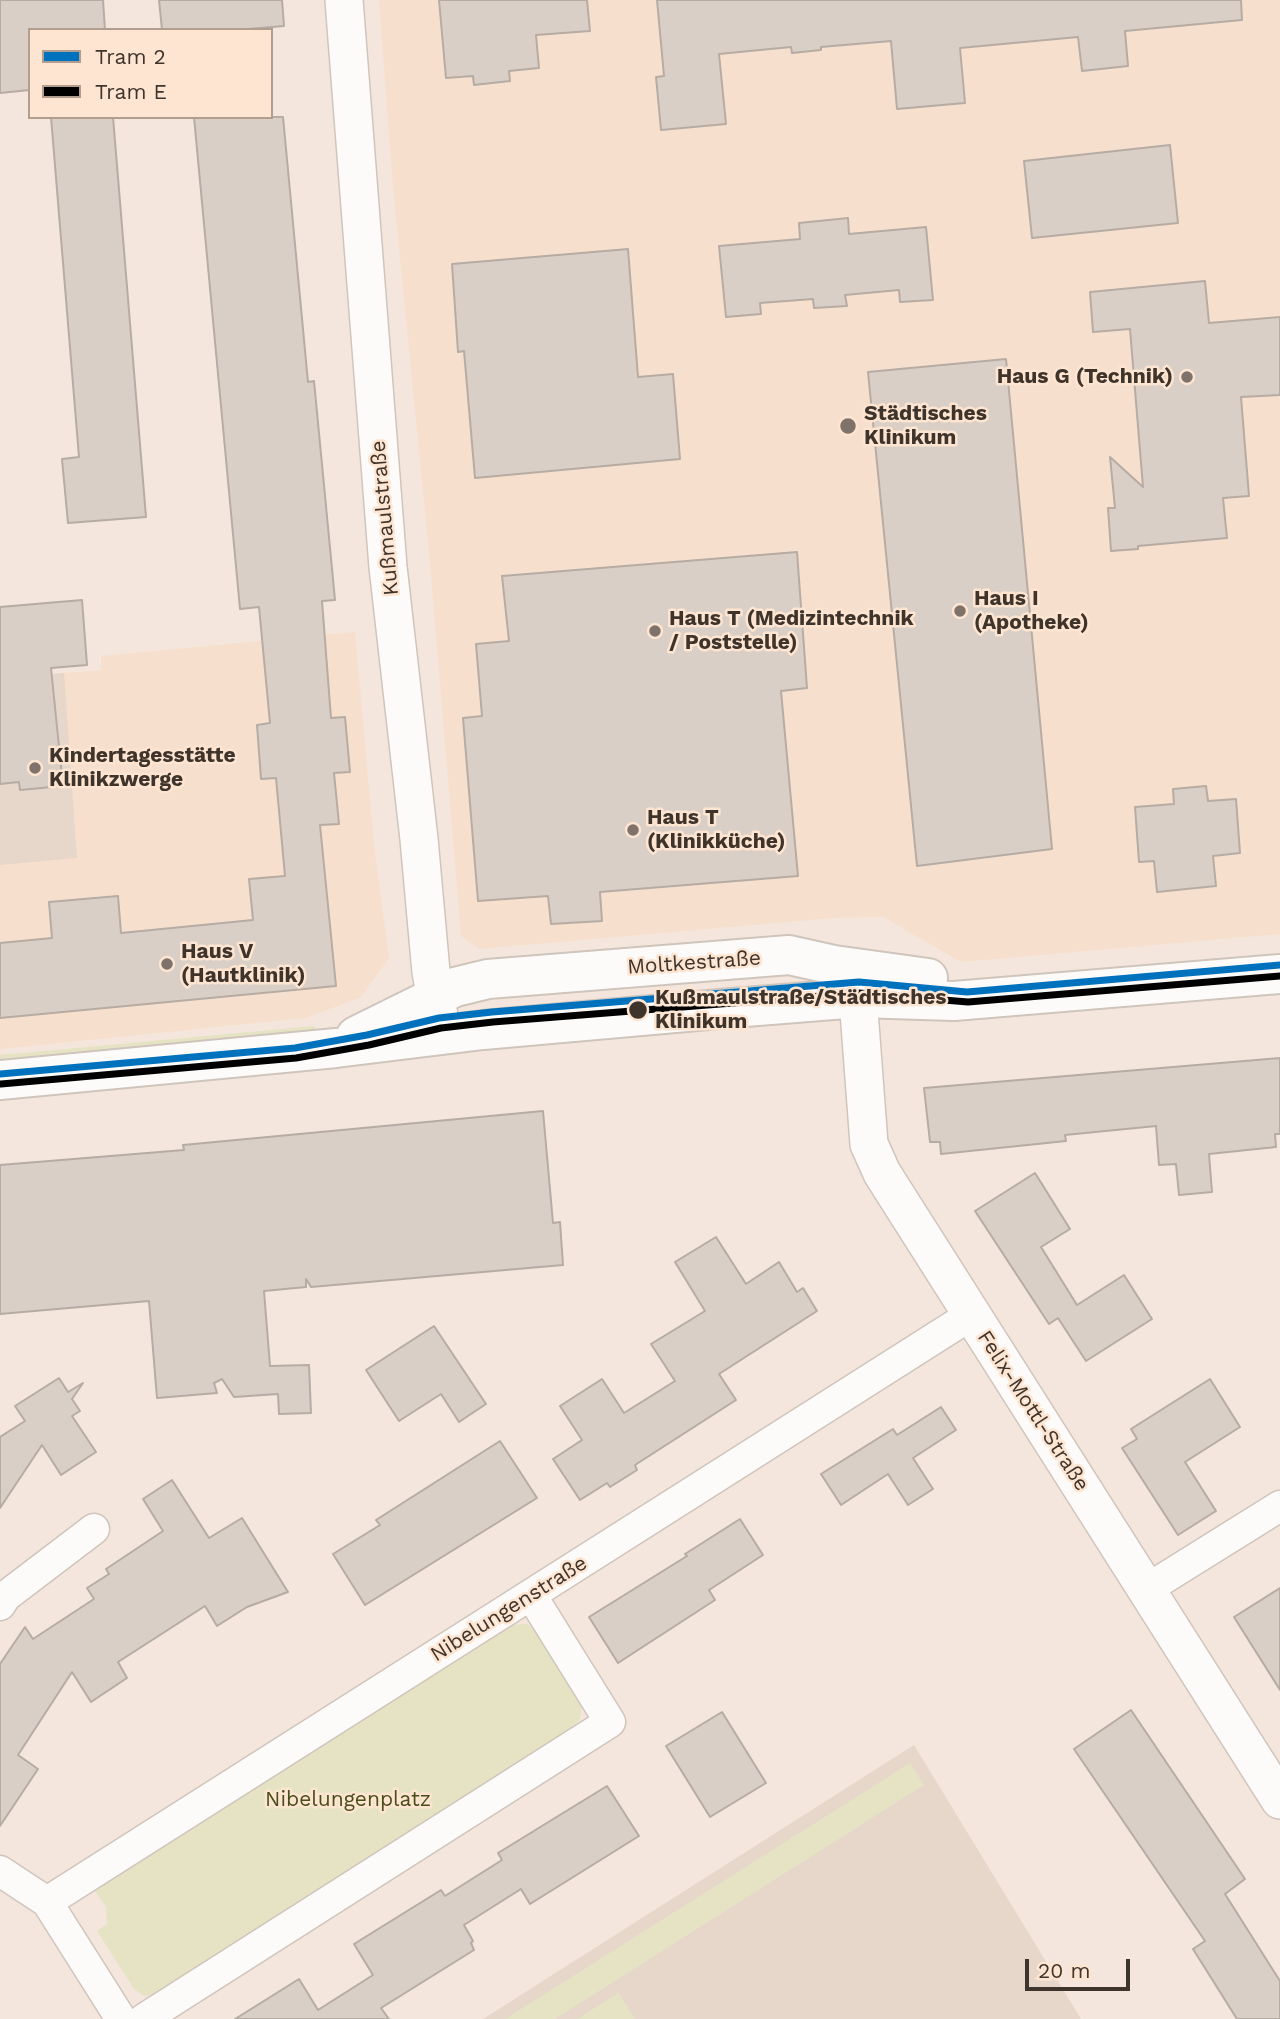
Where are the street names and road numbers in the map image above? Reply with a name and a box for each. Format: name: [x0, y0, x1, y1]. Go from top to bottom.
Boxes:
street label: Kußmaulstraße: [366, 439, 404, 597]
street label: Moltkestraße: [626, 946, 762, 980]
street label: Felix-Mottl-Straße: [972, 1326, 1094, 1496]
street label: Nibelungenstraße: [426, 1551, 592, 1667]

